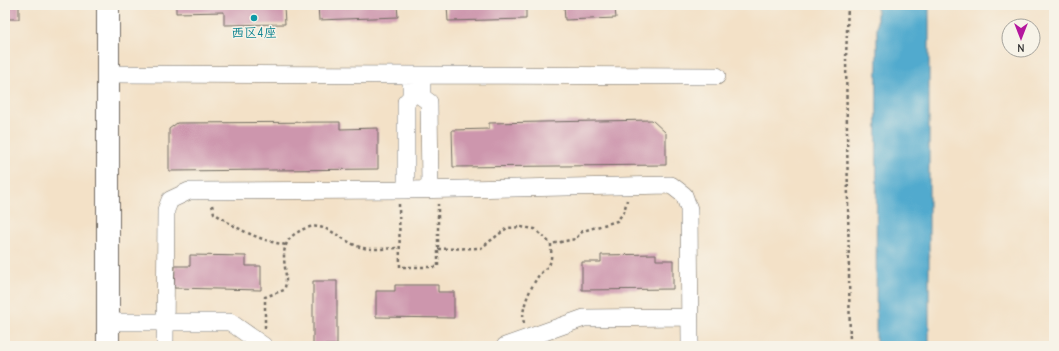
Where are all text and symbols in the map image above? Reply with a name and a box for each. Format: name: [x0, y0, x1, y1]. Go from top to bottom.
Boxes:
marker: 西区4座: [249, 13, 259, 23]
north arrow: [1001, 18, 1041, 58]
place label: 西区4座: [231, 25, 277, 40]
text: N: [1017, 41, 1025, 54]

